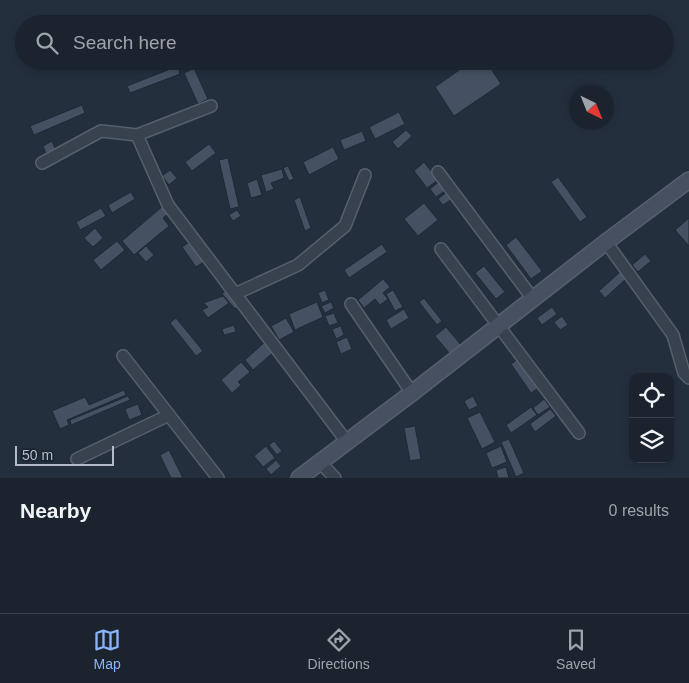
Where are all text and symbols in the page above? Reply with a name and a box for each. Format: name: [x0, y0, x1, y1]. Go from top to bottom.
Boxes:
search box: [15, 15, 674, 70]
icon: search: [33, 29, 61, 57]
text: Search here: [73, 32, 177, 53]
north arrow: [569, 85, 614, 130]
map controls: [629, 373, 674, 463]
button: locate: [629, 373, 674, 418]
button: layers: [629, 418, 674, 463]
scale bar: [15, 443, 114, 466]
text: 50 m: [22, 447, 53, 463]
text: Nearby: [20, 499, 91, 522]
text: 0 results: [609, 502, 669, 519]
tab: Map: [93, 626, 121, 672]
tab: Directions: [308, 626, 370, 672]
tab: Saved: [556, 626, 596, 672]

